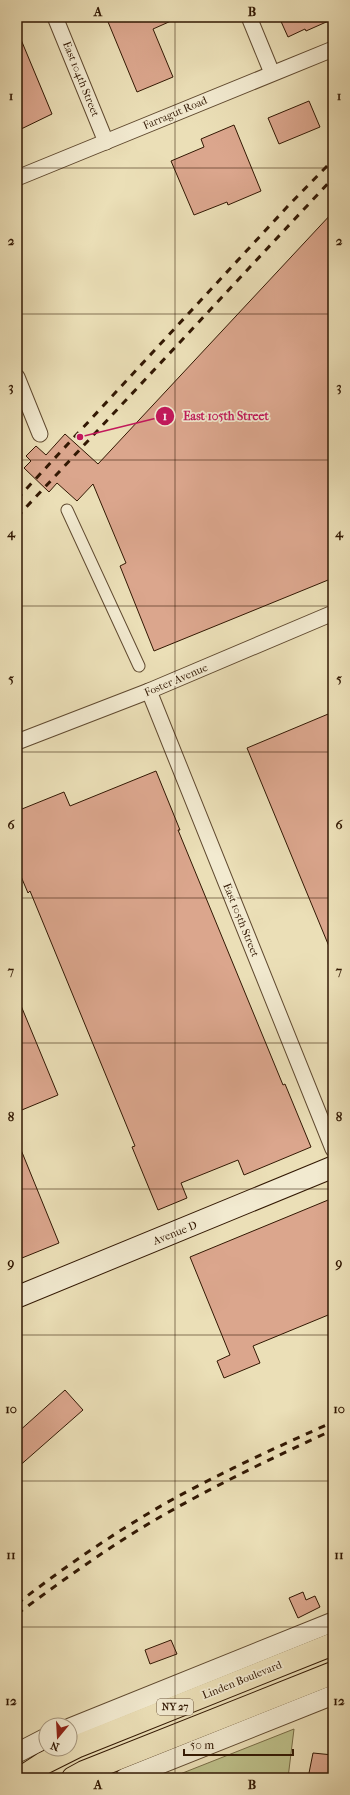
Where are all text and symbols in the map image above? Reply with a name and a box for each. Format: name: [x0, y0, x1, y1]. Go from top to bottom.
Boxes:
text: A: [93, 4, 103, 19]
text: B: [248, 4, 257, 19]
street label: East 104th Street: [60, 39, 102, 119]
text: 1: [9, 88, 14, 103]
text: 1: [337, 88, 342, 103]
street label: Farragut Road: [141, 93, 210, 132]
text: 2: [8, 233, 15, 248]
text: 2: [336, 233, 343, 248]
text: 3: [8, 379, 14, 395]
text: 3: [336, 379, 342, 395]
callout: East 105th Street: [155, 404, 277, 428]
text: 1: [163, 409, 167, 423]
text: East 105th Street: [183, 409, 269, 423]
text: 4: [6, 525, 16, 541]
text: 4: [334, 525, 344, 541]
street label: Foster Avenue: [142, 661, 210, 699]
text: 5: [8, 671, 14, 686]
text: 5: [336, 671, 342, 686]
text: 6: [7, 817, 15, 832]
text: 6: [335, 817, 343, 832]
street label: East 105th Street: [220, 881, 262, 959]
text: 7: [7, 963, 15, 978]
text: 7: [335, 963, 343, 978]
text: 8: [8, 1109, 15, 1124]
text: 8: [336, 1109, 343, 1124]
street label: Avenue D: [150, 1218, 199, 1248]
text: 9: [7, 1255, 15, 1271]
text: 9: [335, 1255, 343, 1271]
text: 10: [5, 1401, 17, 1416]
text: 10: [333, 1401, 345, 1416]
text: 11: [6, 1547, 16, 1562]
text: 11: [334, 1547, 344, 1562]
street label: Linden Boulevard: [200, 1658, 285, 1702]
text: 12: [5, 1693, 17, 1708]
text: 12: [333, 1693, 345, 1708]
road number: NY 27: [157, 1699, 193, 1715]
north arrow: [38, 1717, 78, 1757]
scale bar: [184, 1731, 293, 1757]
text: N: [48, 1738, 61, 1754]
text: 50 m: [190, 1738, 214, 1752]
text: A: [93, 1777, 103, 1792]
text: B: [248, 1777, 257, 1792]

